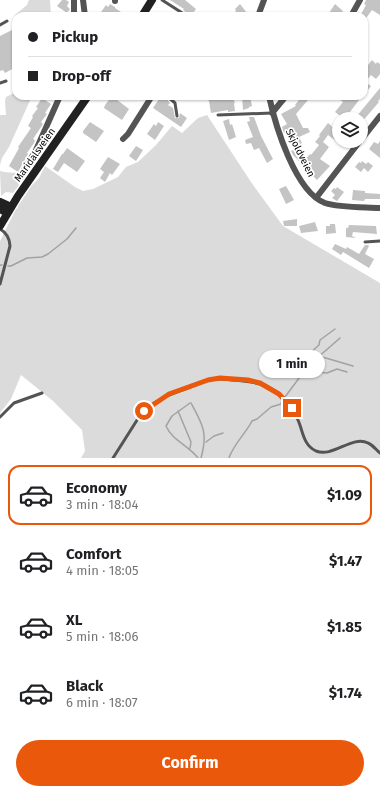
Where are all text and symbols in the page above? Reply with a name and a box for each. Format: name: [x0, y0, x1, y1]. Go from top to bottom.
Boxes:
text: Pickup: [52, 28, 98, 46]
text: Drop-off: [52, 67, 111, 85]
map controls: [332, 112, 368, 148]
button: layers: [332, 112, 368, 148]
street label: Maridalsveien: [12, 126, 58, 184]
street label: Skjoldveien: [283, 127, 317, 179]
callout: 1 min: [259, 350, 325, 378]
text: 1 min: [276, 356, 308, 371]
route end: [283, 399, 301, 417]
route start: [135, 402, 153, 420]
icon: car: [18, 477, 54, 513]
text: Economy: [66, 479, 127, 497]
text: $1.09: [327, 486, 362, 504]
text: 3 min · 18:04: [66, 497, 138, 512]
icon: car: [18, 543, 54, 579]
text: Comfort: [66, 545, 122, 563]
text: $1.47: [329, 552, 362, 570]
text: 4 min · 18:05: [66, 563, 138, 578]
icon: car: [18, 609, 54, 645]
text: XL: [66, 611, 82, 629]
text: $1.85: [327, 618, 362, 636]
text: 5 min · 18:06: [66, 629, 139, 644]
icon: car: [18, 675, 54, 711]
text: Black: [66, 677, 103, 695]
text: $1.74: [329, 684, 362, 702]
text: 6 min · 18:07: [66, 695, 138, 710]
button: Confirm: [16, 740, 364, 786]

